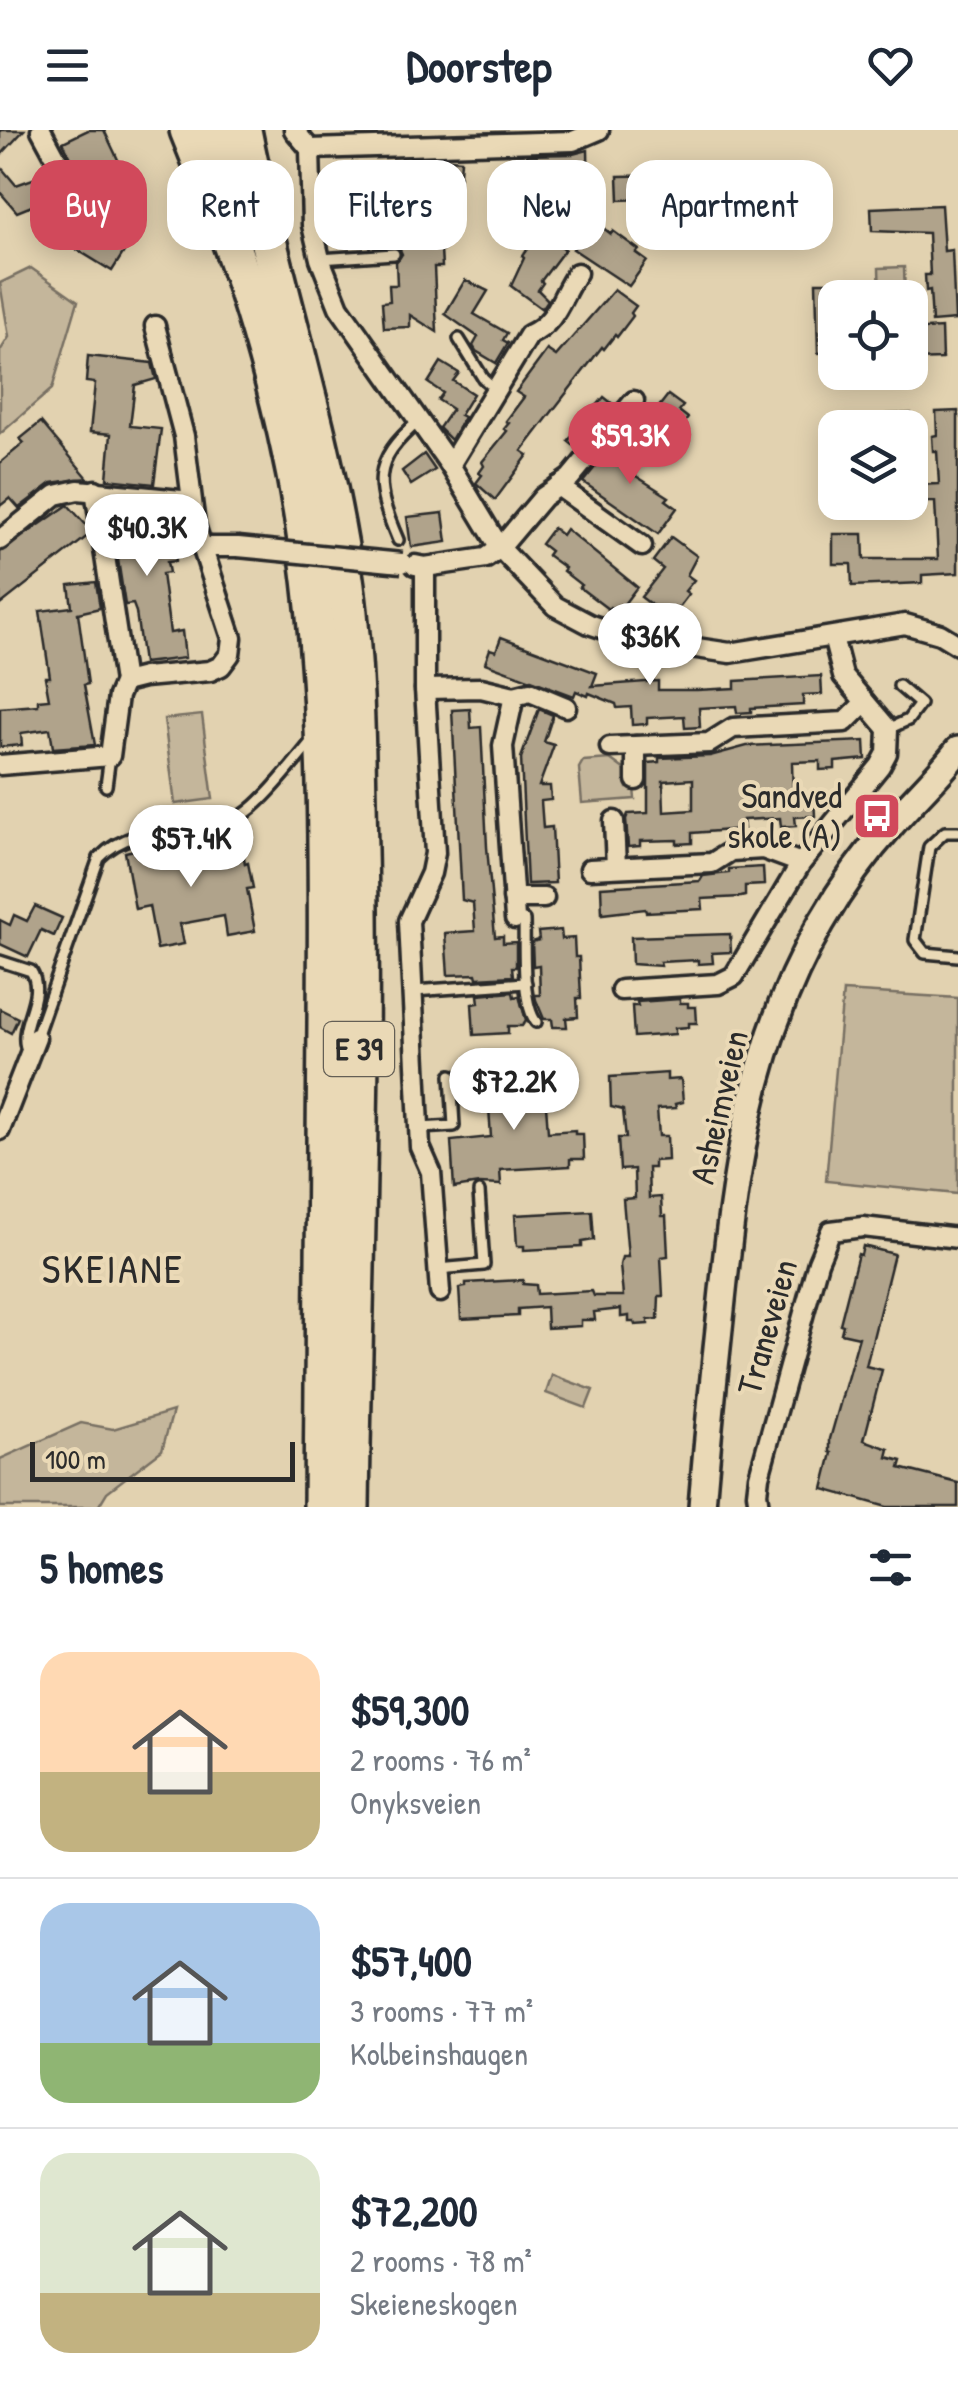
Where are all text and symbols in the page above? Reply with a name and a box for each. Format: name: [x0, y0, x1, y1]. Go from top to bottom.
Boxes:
text: Doorstep: [407, 35, 551, 96]
icon: menu: [40, 38, 95, 93]
icon: heart: [863, 38, 918, 93]
chip: Buy: [30, 160, 147, 250]
chip: Rent: [167, 160, 294, 250]
chip: Filters: [314, 160, 467, 250]
chip: New: [487, 160, 606, 250]
chip: Apartment: [626, 160, 833, 250]
map controls: [818, 280, 928, 520]
button: locate: [818, 280, 928, 390]
pin: $59.3K: [549, 402, 711, 487]
button: layers: [818, 410, 928, 520]
text: $59.3K: [590, 413, 670, 456]
pin: $40.3K: [66, 494, 228, 579]
text: $40.3K: [107, 505, 187, 548]
pin: $36K: [591, 603, 709, 688]
text: $36K: [620, 614, 680, 657]
place label: Sandved skole (A): [727, 772, 842, 859]
bus stop icon: Sandved skole (A): [851, 790, 903, 842]
pin: $57.4K: [110, 805, 272, 890]
text: $57.4K: [150, 816, 232, 859]
road number: E 39: [324, 1022, 394, 1076]
street label: Asheimveien: [678, 1025, 759, 1188]
pin: $72.2K: [433, 1048, 595, 1133]
text: $72.2K: [471, 1059, 557, 1102]
district label: SKEIANE: [42, 1241, 184, 1295]
street label: Traneveien: [725, 1254, 808, 1400]
scale bar: [30, 1437, 295, 1482]
text: 100 m: [45, 1440, 106, 1478]
text: 5 homes: [40, 1539, 163, 1596]
icon: filters: [863, 1540, 918, 1595]
text: $59,300: [350, 1681, 469, 1738]
icon: home: [120, 1692, 240, 1812]
text: 2 rooms · 76 m²: [350, 1738, 531, 1781]
text: Onyksveien: [350, 1781, 481, 1824]
text: $57,400: [350, 1932, 472, 1989]
icon: home: [120, 1943, 240, 2063]
text: 3 rooms · 77 m²: [350, 1989, 533, 2032]
text: Kolbeinshaugen: [350, 2032, 528, 2075]
text: $72,200: [350, 2182, 478, 2239]
icon: home: [120, 2193, 240, 2313]
text: 2 rooms · 78 m²: [350, 2239, 532, 2282]
text: Skeieneskogen: [350, 2282, 518, 2325]

